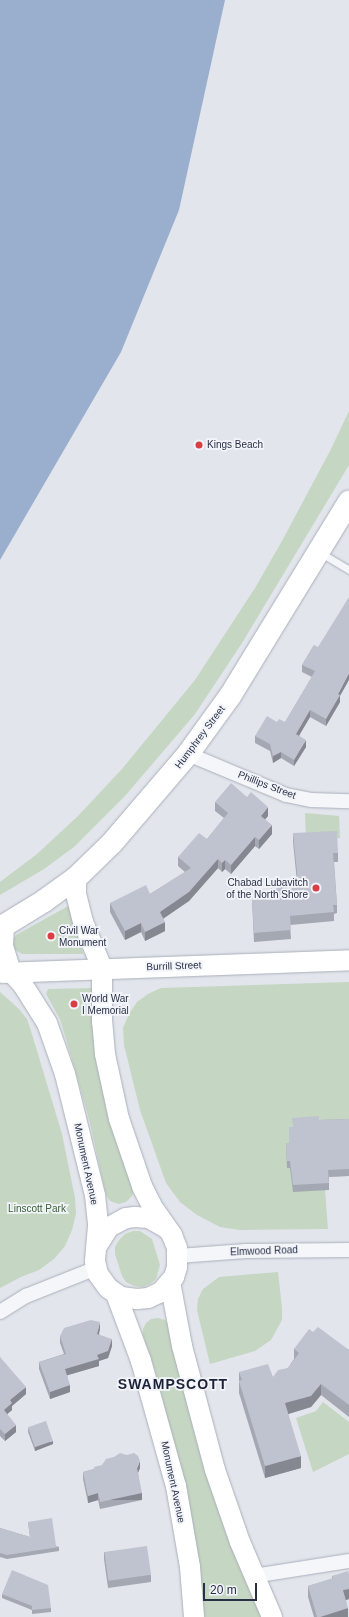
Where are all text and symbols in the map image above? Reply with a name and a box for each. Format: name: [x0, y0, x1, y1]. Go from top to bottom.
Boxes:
place label: Kings Beach: [207, 439, 263, 451]
marker: Kings Beach: [194, 440, 204, 450]
street label: Humphrey Street: [172, 703, 228, 771]
street label: Phillips Street: [236, 768, 298, 802]
place label: Chabad Lubavitch of the North Shore: [226, 876, 308, 900]
marker: Chabad Lubavitch of the North Shore: [311, 883, 321, 893]
place label: Civil War Monument: [59, 924, 106, 948]
marker: Civil War Monument: [46, 931, 56, 941]
street label: Burrill Street: [146, 959, 202, 973]
place label: World War I Memorial: [82, 992, 129, 1016]
marker: World War I Memorial: [69, 999, 79, 1009]
street label: Monument Avenue: [71, 1122, 101, 1206]
park label: Linscott Park: [8, 1203, 66, 1215]
street label: Elmwood Road: [230, 1244, 298, 1258]
district label: SWAMPSCOTT: [118, 1376, 228, 1392]
street label: Monument Avenue: [158, 1440, 188, 1524]
scale bar: [205, 1575, 259, 1601]
text: 20 m: [210, 1583, 237, 1597]

